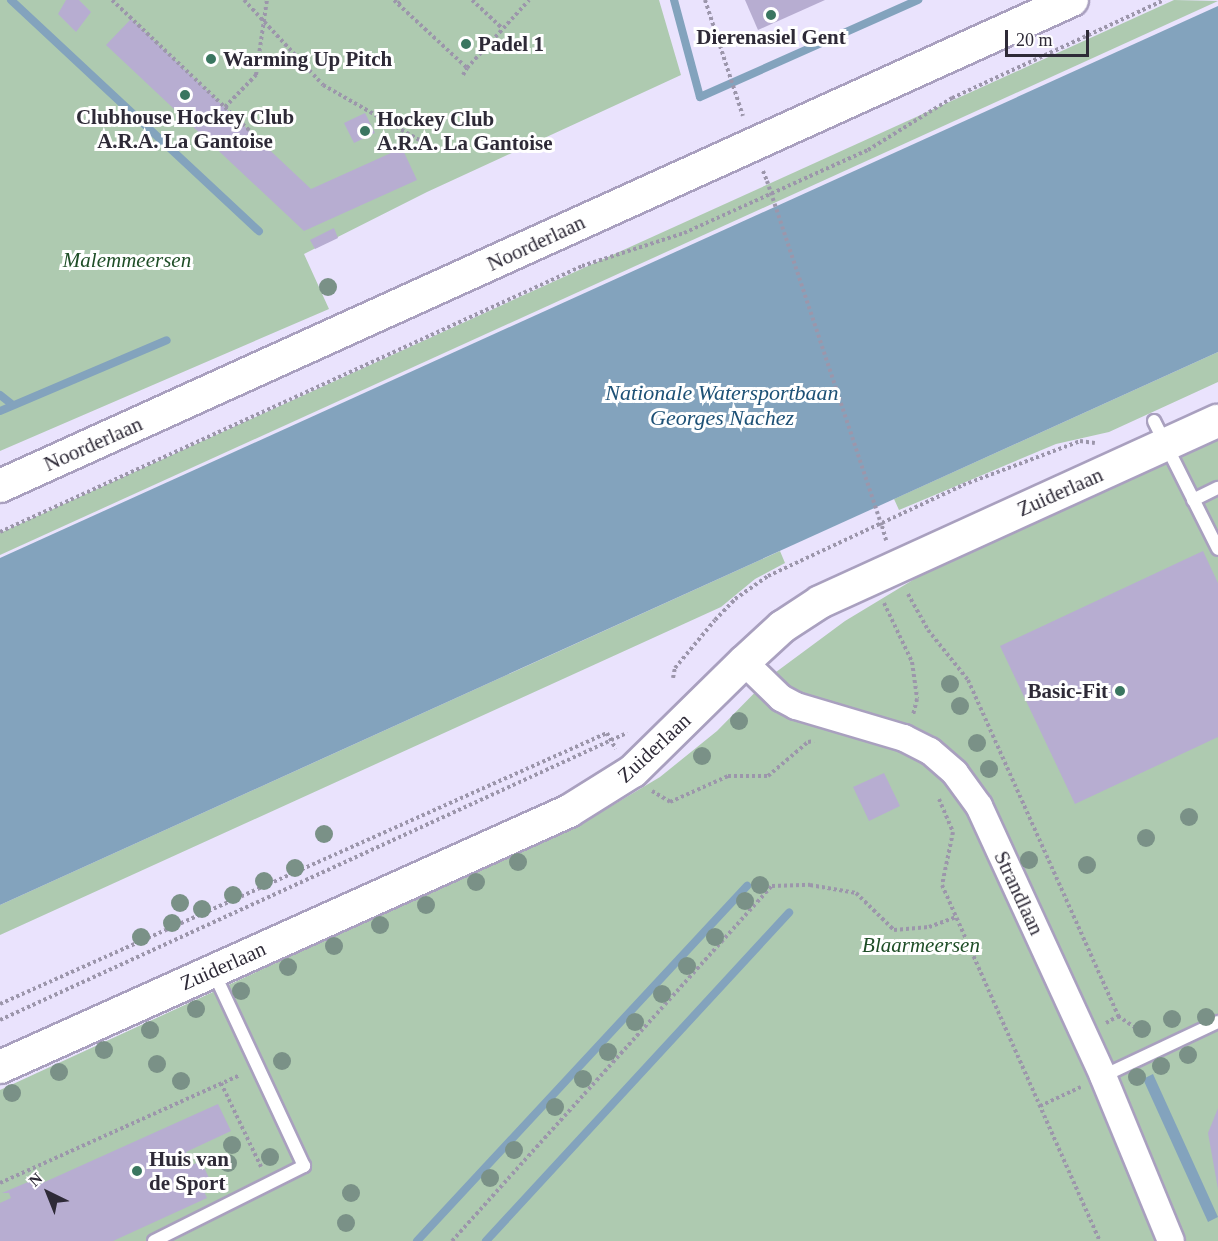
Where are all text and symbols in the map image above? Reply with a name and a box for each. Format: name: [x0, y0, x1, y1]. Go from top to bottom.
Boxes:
marker: Dierenasiel Gent: [764, 8, 778, 22]
scale bar: [1008, 18, 1092, 56]
place label: Dierenasiel Gent: [696, 24, 846, 50]
text: 20 m: [1016, 30, 1053, 50]
place label: Padel 1: [478, 31, 544, 57]
marker: Padel 1: [459, 37, 473, 51]
place label: Warming Up Pitch: [223, 46, 392, 72]
marker: Warming Up Pitch: [204, 52, 218, 66]
marker: Clubhouse Hockey Club A.R.A. La Gantoise: [178, 88, 192, 102]
place label: Clubhouse Hockey Club A.R.A. La Gantoise: [76, 104, 294, 154]
place label: Hockey Club A.R.A. La Gantoise: [377, 106, 553, 156]
marker: Hockey Club A.R.A. La Gantoise: [358, 124, 372, 138]
street label: Noorderlaan: [483, 209, 589, 277]
park label: Malemmeersen: [63, 247, 191, 273]
water label: Nationale Watersportbaan Georges Nachez: [605, 379, 839, 430]
street label: Noorderlaan: [40, 411, 146, 477]
street label: Zuiderlaan: [1013, 462, 1107, 522]
place label: Basic-Fit: [1028, 678, 1108, 704]
marker: Basic-Fit: [1113, 684, 1127, 698]
street label: Zuiderlaan: [612, 708, 696, 788]
street label: Strandlaan: [989, 847, 1049, 939]
park label: Blaarmeersen: [862, 932, 980, 958]
street label: Zuiderlaan: [176, 936, 270, 996]
place label: Huis van de Sport: [149, 1146, 229, 1196]
north arrow: [18, 1163, 78, 1223]
marker: Huis van de Sport: [130, 1164, 144, 1178]
text: N: [25, 1169, 45, 1190]

